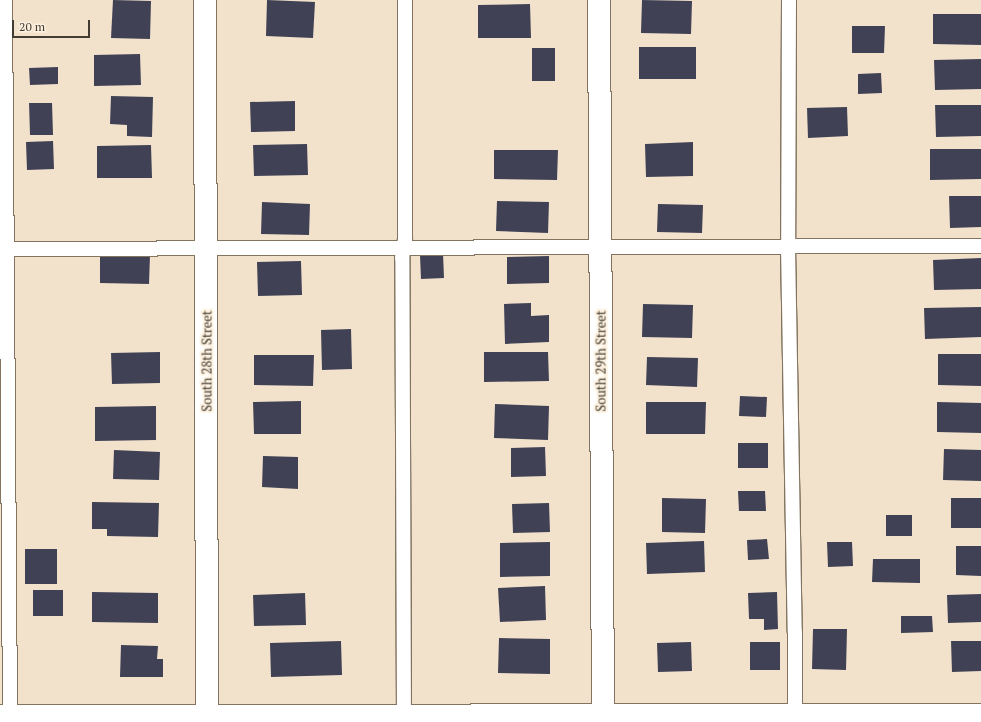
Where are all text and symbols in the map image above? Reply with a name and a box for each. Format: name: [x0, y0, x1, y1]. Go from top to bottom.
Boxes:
scale bar: [14, 12, 92, 38]
text: 20 m: [19, 19, 45, 34]
street label: South 28th Street: [199, 310, 215, 412]
street label: South 29th Street: [593, 310, 609, 412]

